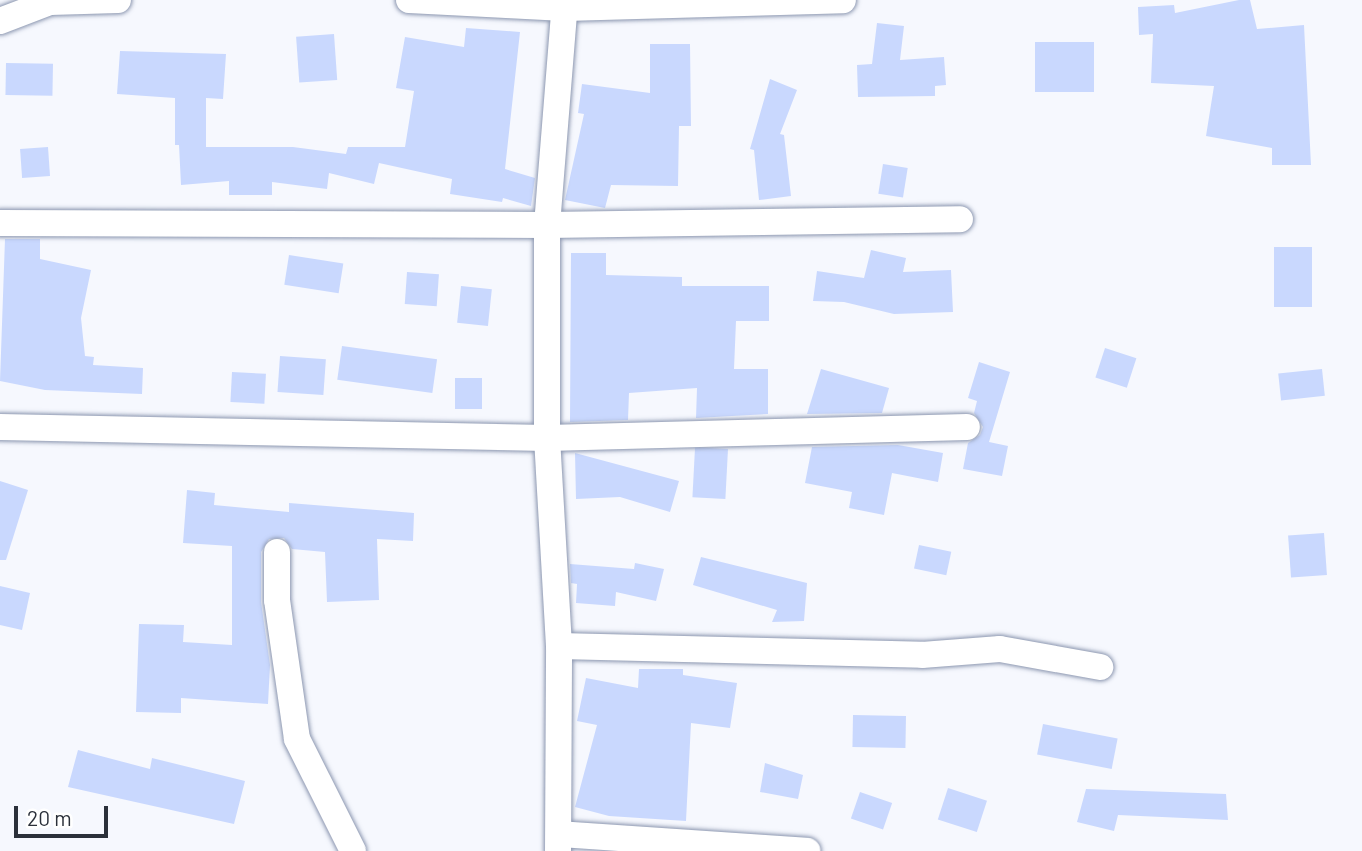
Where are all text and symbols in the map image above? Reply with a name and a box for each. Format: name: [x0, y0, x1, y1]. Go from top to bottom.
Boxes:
scale bar: [18, 792, 112, 836]
text: 20 m: [27, 805, 72, 830]

